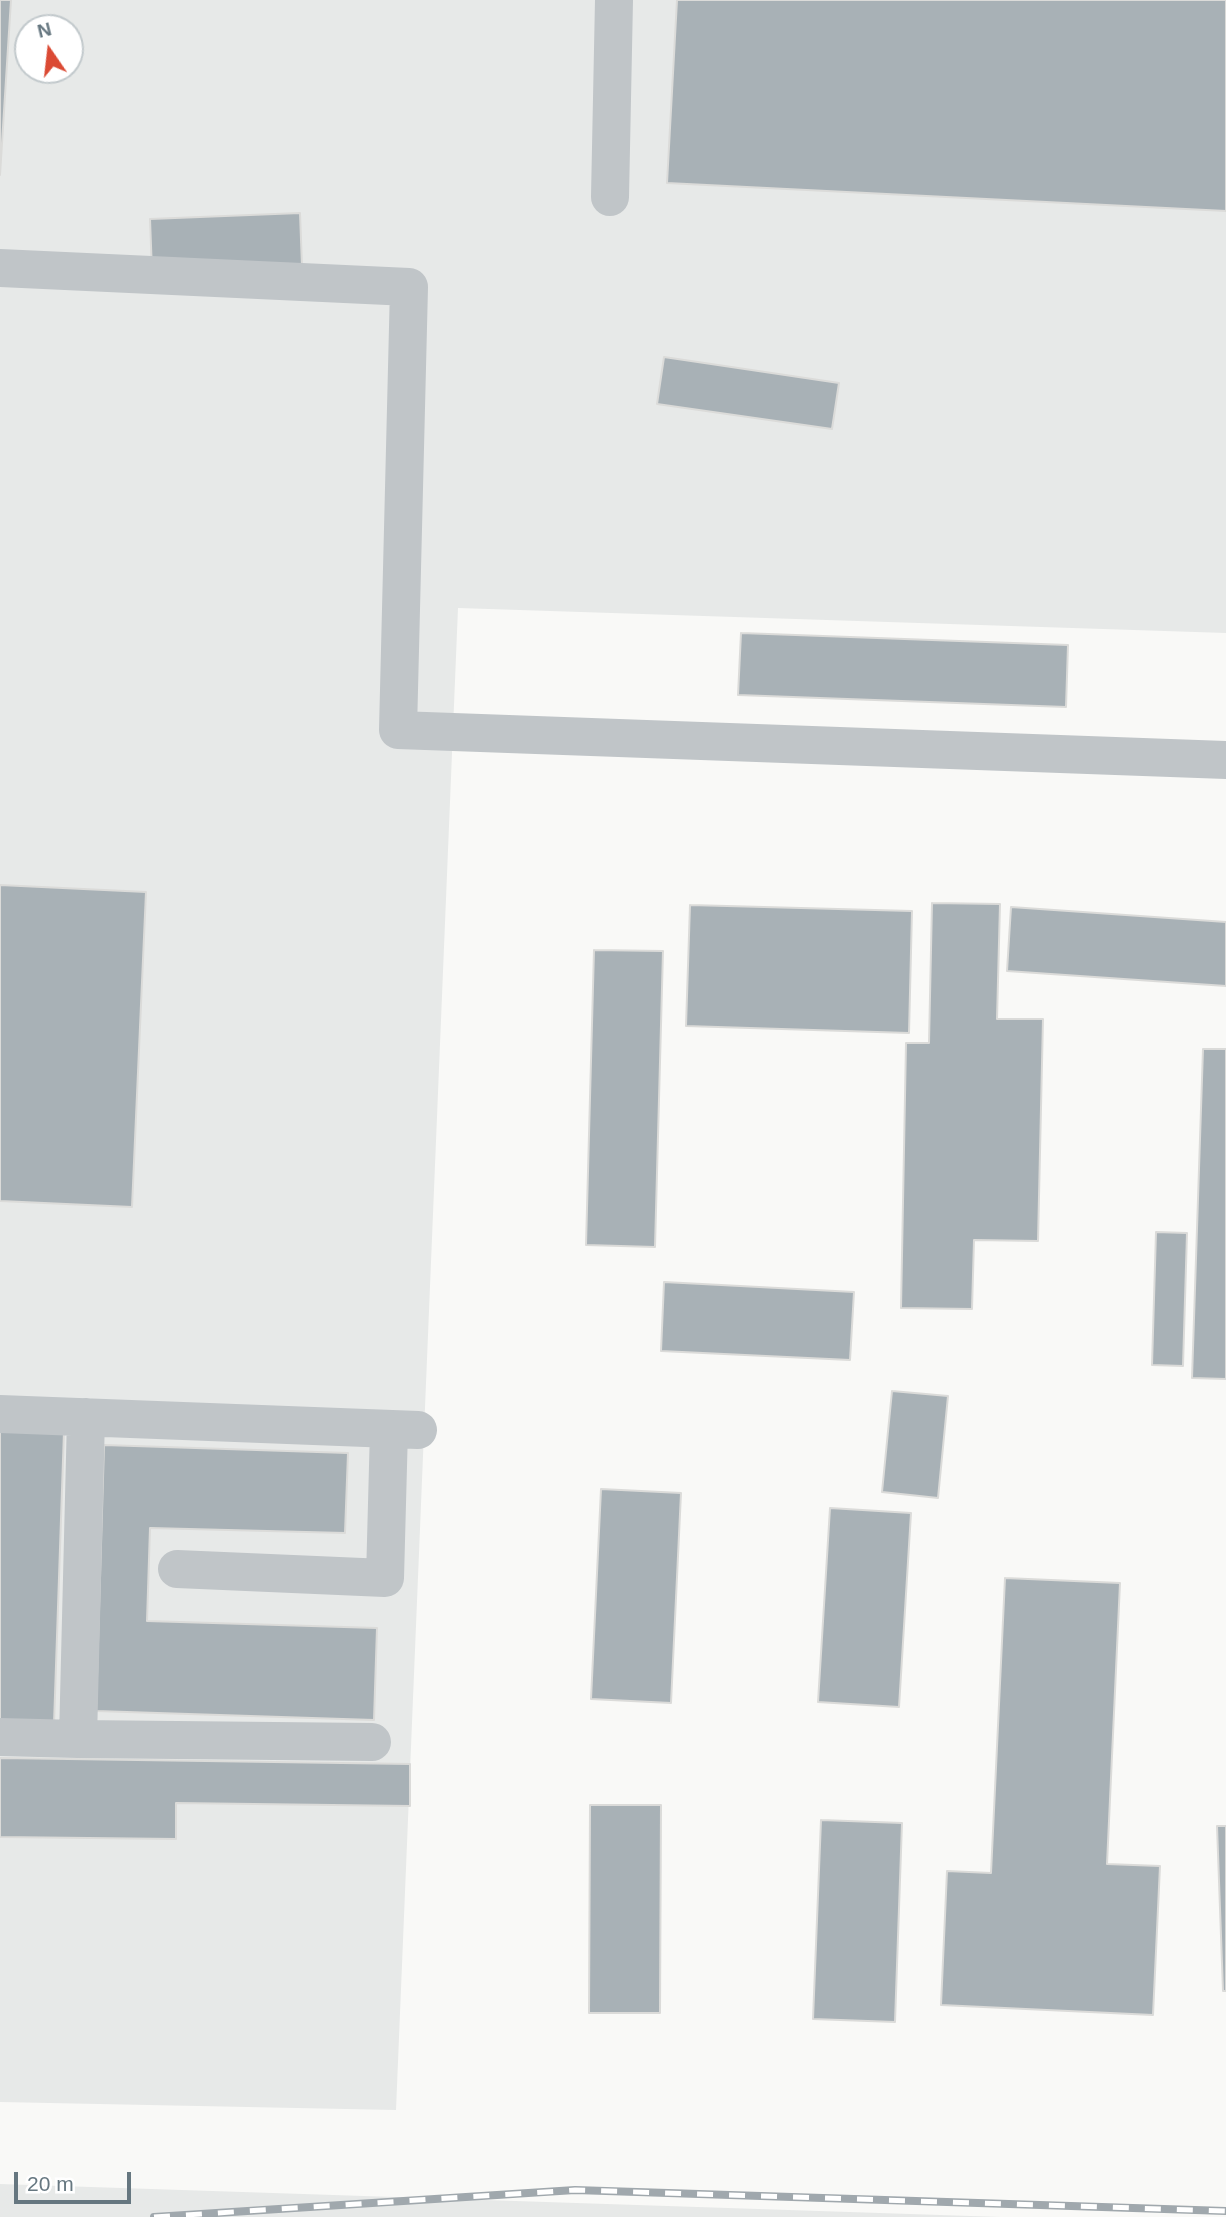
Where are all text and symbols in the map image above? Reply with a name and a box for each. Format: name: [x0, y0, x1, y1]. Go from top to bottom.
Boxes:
north arrow: [14, 14, 84, 84]
text: N: [35, 18, 53, 42]
scale bar: [18, 2158, 135, 2202]
text: 20 m: [27, 2172, 74, 2195]

